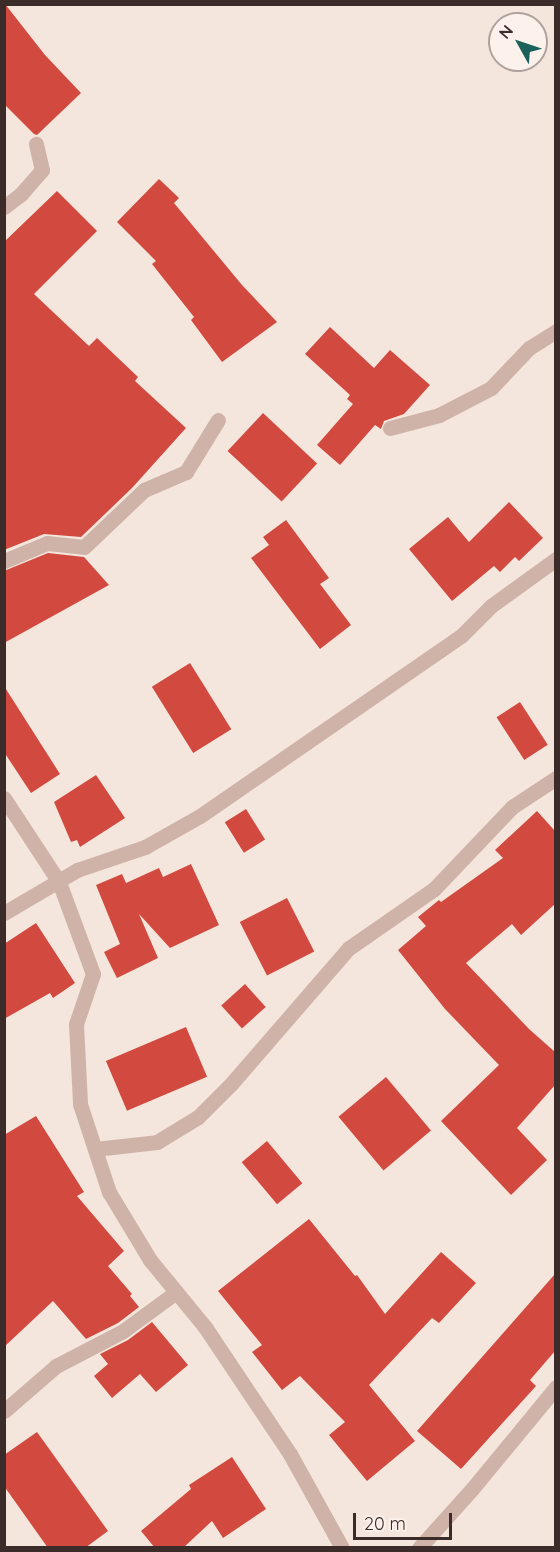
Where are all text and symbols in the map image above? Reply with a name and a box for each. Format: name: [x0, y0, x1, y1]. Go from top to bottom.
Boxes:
north arrow: [488, 12, 548, 72]
text: N: [494, 21, 517, 43]
scale bar: [356, 1501, 455, 1539]
text: 20 m: [364, 1512, 406, 1535]

